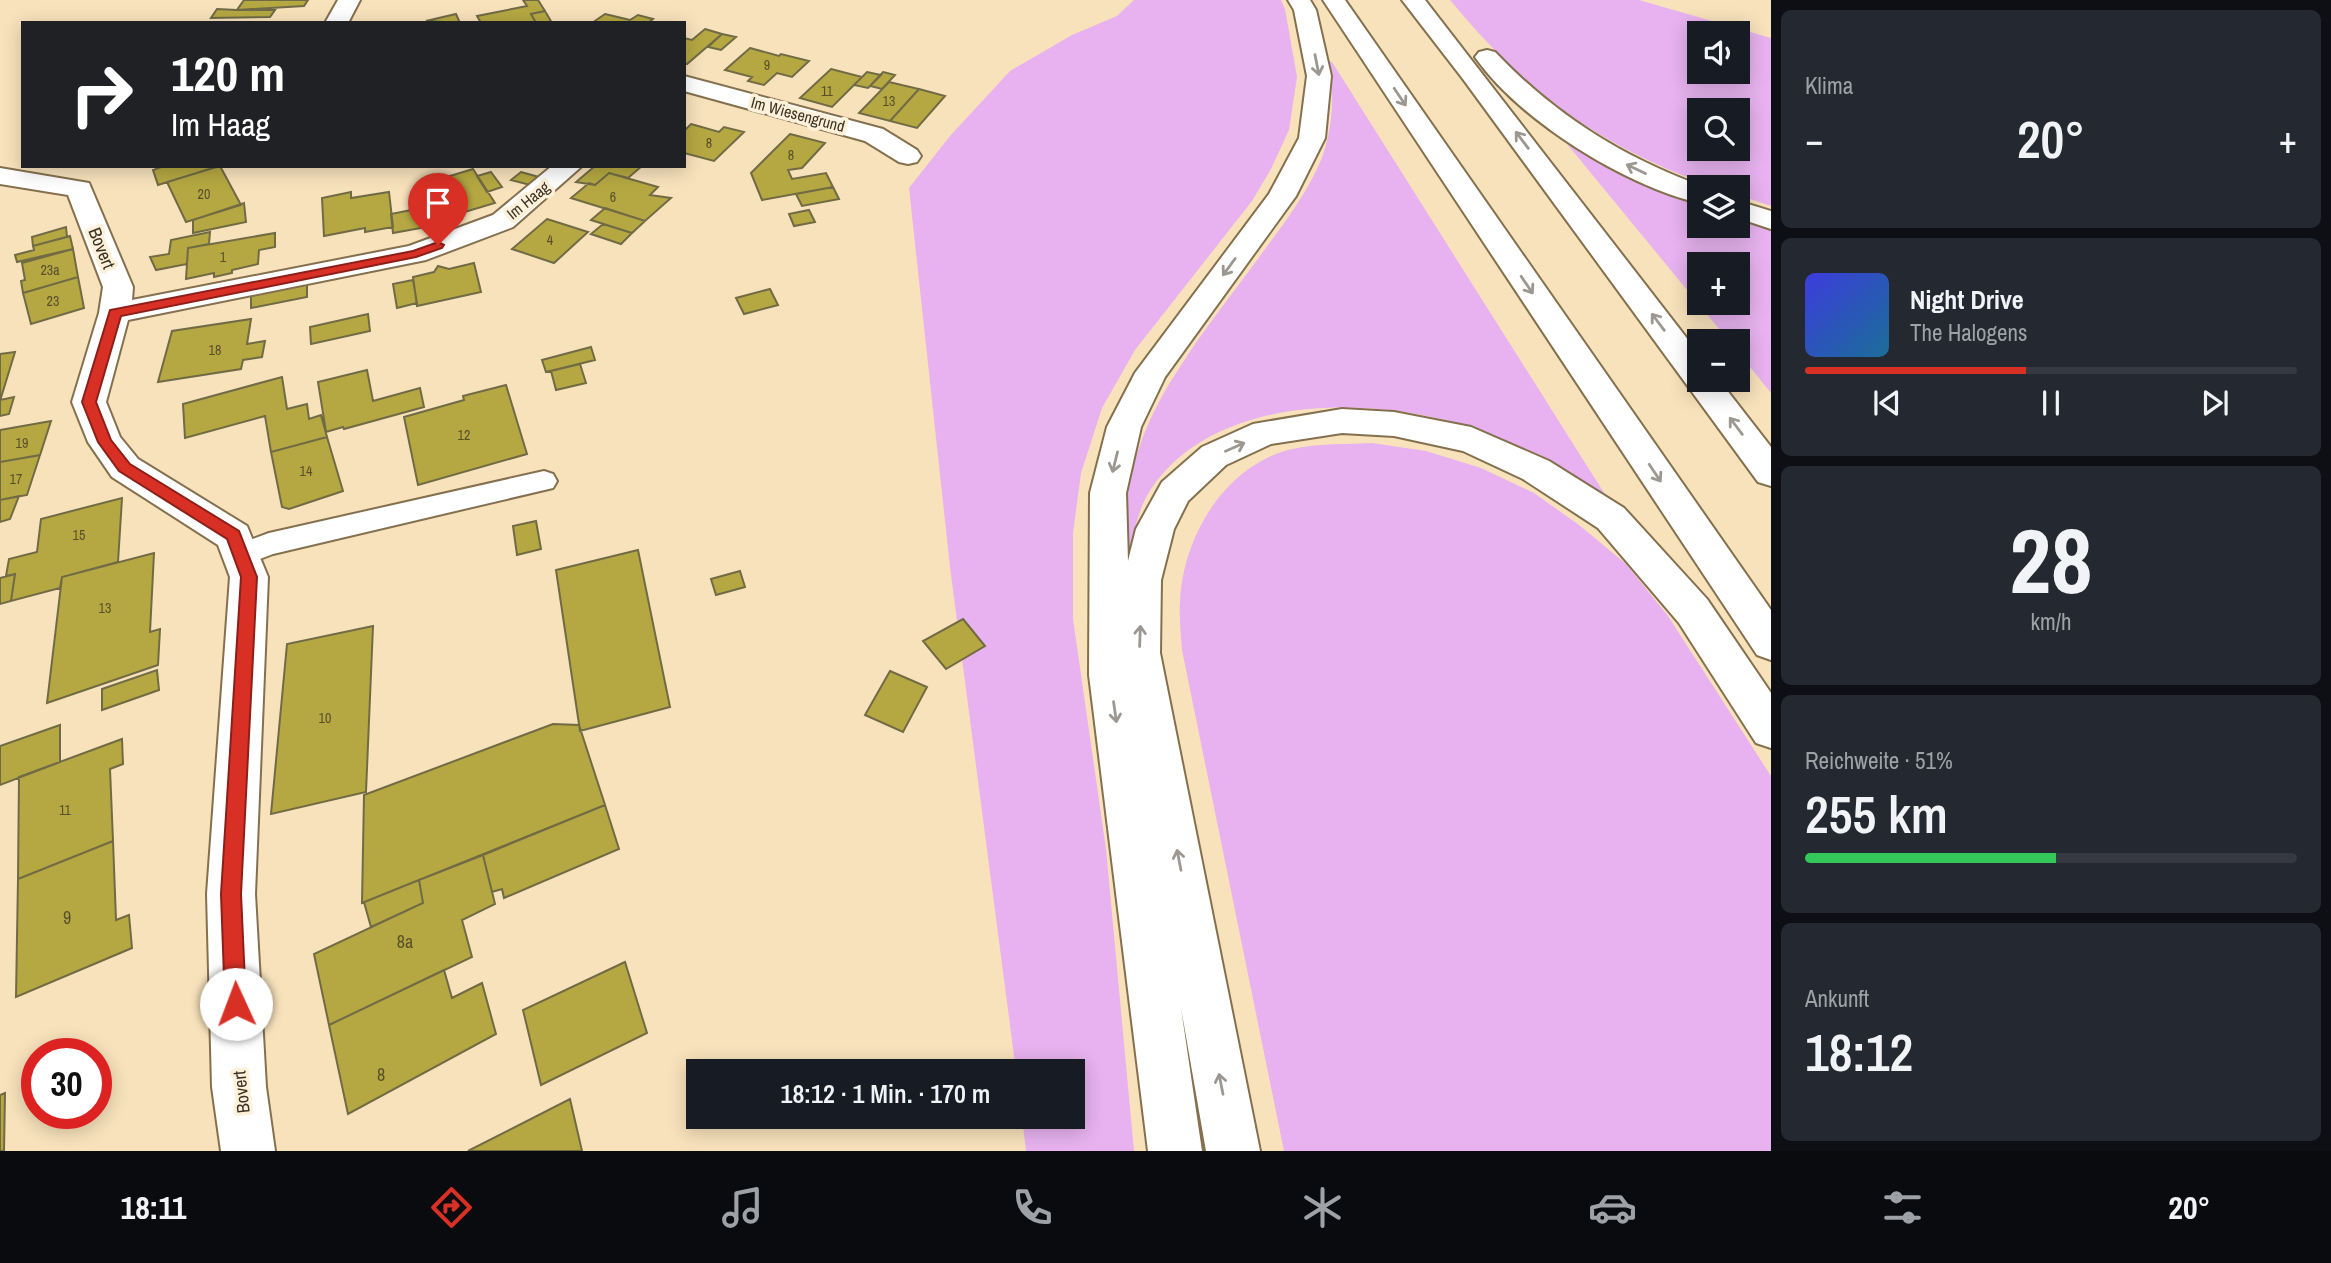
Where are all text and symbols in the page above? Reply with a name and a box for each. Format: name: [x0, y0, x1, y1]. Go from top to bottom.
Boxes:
map controls: [1687, 21, 1750, 392]
button: sound: [1687, 21, 1750, 84]
text: 120 m: [171, 40, 285, 106]
icon: right: [56, 49, 147, 140]
one-way arrow: [1310, 53, 1324, 76]
house number: 9: [764, 56, 770, 74]
text: Klima: [1805, 70, 1853, 101]
house number: 11: [821, 82, 834, 100]
one-way arrow: [1393, 87, 1407, 106]
street label: Im Wiesengrund: [749, 91, 847, 137]
house number: 13: [883, 92, 895, 110]
button: search: [1687, 98, 1750, 161]
text: Im Haag: [171, 103, 270, 146]
text: 20°: [2017, 104, 2085, 174]
text: −: [1805, 114, 1823, 165]
text: +: [2279, 114, 2297, 165]
one-way arrow: [1514, 132, 1529, 150]
house number: 8: [706, 134, 712, 152]
house number: 8: [788, 146, 794, 164]
one-way arrow: [1626, 161, 1647, 175]
pin: [408, 173, 468, 245]
street label: Im Haag: [502, 175, 555, 224]
button: layers: [1687, 175, 1750, 238]
icon: arrive: [419, 184, 457, 222]
house number: 20: [198, 185, 210, 203]
house number: 6: [610, 188, 616, 206]
street label: Bovert: [82, 224, 122, 272]
house number: 4: [547, 231, 554, 249]
house number: 1: [220, 248, 227, 266]
button: +: [1687, 252, 1750, 315]
one-way arrow: [1222, 258, 1237, 277]
house number: 23a: [40, 261, 60, 279]
one-way arrow: [1520, 275, 1535, 294]
text: Night Drive: [1910, 282, 2024, 317]
house number: 23: [47, 292, 59, 310]
one-way arrow: [1651, 314, 1666, 332]
text: The Halogens: [1910, 317, 2027, 348]
button: −: [1687, 329, 1750, 392]
house number: 18: [209, 341, 221, 359]
icon: previous: [1868, 384, 1906, 422]
icon: pause: [2032, 384, 2070, 422]
icon: next: [2196, 384, 2234, 422]
one-way arrow: [1729, 417, 1743, 436]
house number: 12: [458, 426, 470, 444]
house number: 19: [16, 434, 28, 452]
one-way arrow: [1224, 439, 1246, 452]
one-way arrow: [1108, 450, 1121, 473]
house number: 14: [300, 462, 313, 480]
one-way arrow: [1648, 463, 1663, 482]
house number: 17: [10, 470, 22, 488]
text: 28: [2010, 499, 2093, 621]
house number: 15: [73, 526, 85, 544]
house number: 13: [99, 599, 111, 617]
text: km/h: [2031, 606, 2071, 637]
one-way arrow: [1134, 625, 1147, 648]
one-way arrow: [1109, 701, 1122, 723]
house number: 10: [319, 709, 331, 727]
text: Reichweite · 51%: [1805, 745, 1953, 776]
text: 255 km: [1805, 779, 1948, 849]
house number: 11: [59, 801, 72, 819]
one-way arrow: [1172, 849, 1185, 872]
house number: 9: [63, 905, 71, 930]
house number: 8a: [397, 929, 413, 954]
position arrow: [199, 967, 273, 1041]
text: Ankunft: [1805, 983, 1869, 1014]
text: 18:12: [1805, 1017, 1913, 1087]
speed limit sign: 30: [21, 1038, 112, 1129]
house number: 8: [377, 1062, 385, 1087]
street label: Bovert: [226, 1069, 256, 1115]
one-way arrow: [1213, 1073, 1227, 1096]
text: 18:12 · 1 Min. · 170 m: [781, 1076, 990, 1111]
icon: directions: [427, 1183, 476, 1232]
icon: music: [718, 1183, 767, 1232]
icon: phone: [1008, 1183, 1057, 1232]
icon: climate: [1298, 1183, 1347, 1232]
icon: car: [1588, 1183, 1637, 1232]
icon: filters: [1878, 1183, 1927, 1232]
text: 18:11: [121, 1186, 186, 1229]
text: 20°: [2168, 1186, 2210, 1229]

